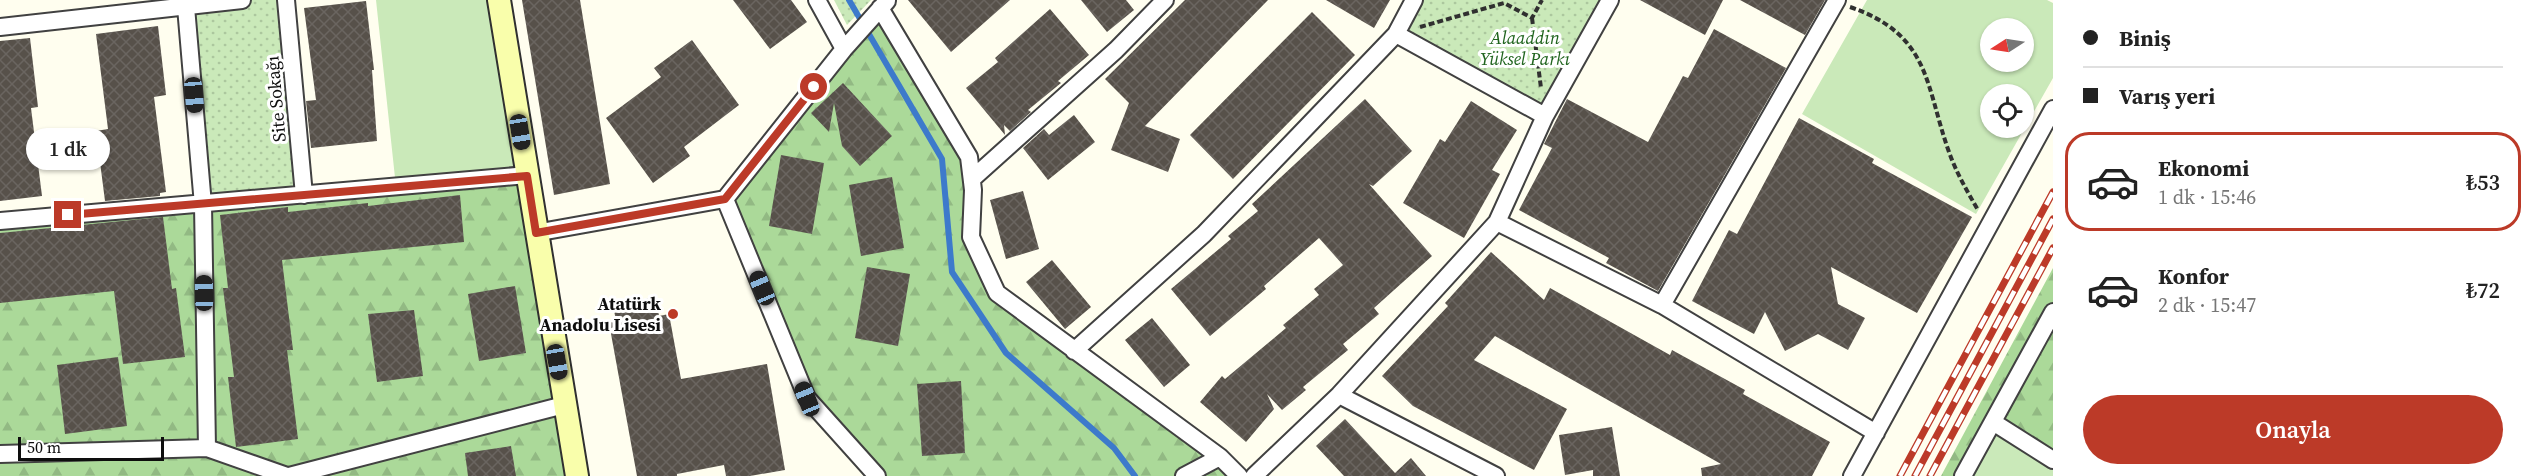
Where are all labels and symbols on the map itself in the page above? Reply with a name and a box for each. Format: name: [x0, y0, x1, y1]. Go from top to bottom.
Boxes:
north arrow: [1980, 18, 2034, 72]
park label: Alaaddin Yüksel Parkı: [1480, 25, 1571, 71]
street label: Site Sokağı: [259, 55, 292, 143]
route start: [800, 73, 827, 100]
car: [183, 76, 205, 114]
car: [508, 113, 532, 151]
callout: 1 dk: [26, 128, 110, 170]
route end: [54, 201, 81, 228]
car: [747, 268, 777, 308]
car: [195, 275, 213, 311]
place label: Atatürk Anadolu Lisesi: [539, 291, 661, 337]
marker: Atatürk Anadolu Lisesi: [666, 307, 680, 321]
car: [545, 343, 569, 381]
car: [792, 379, 822, 419]
scale bar: [18, 434, 164, 462]

